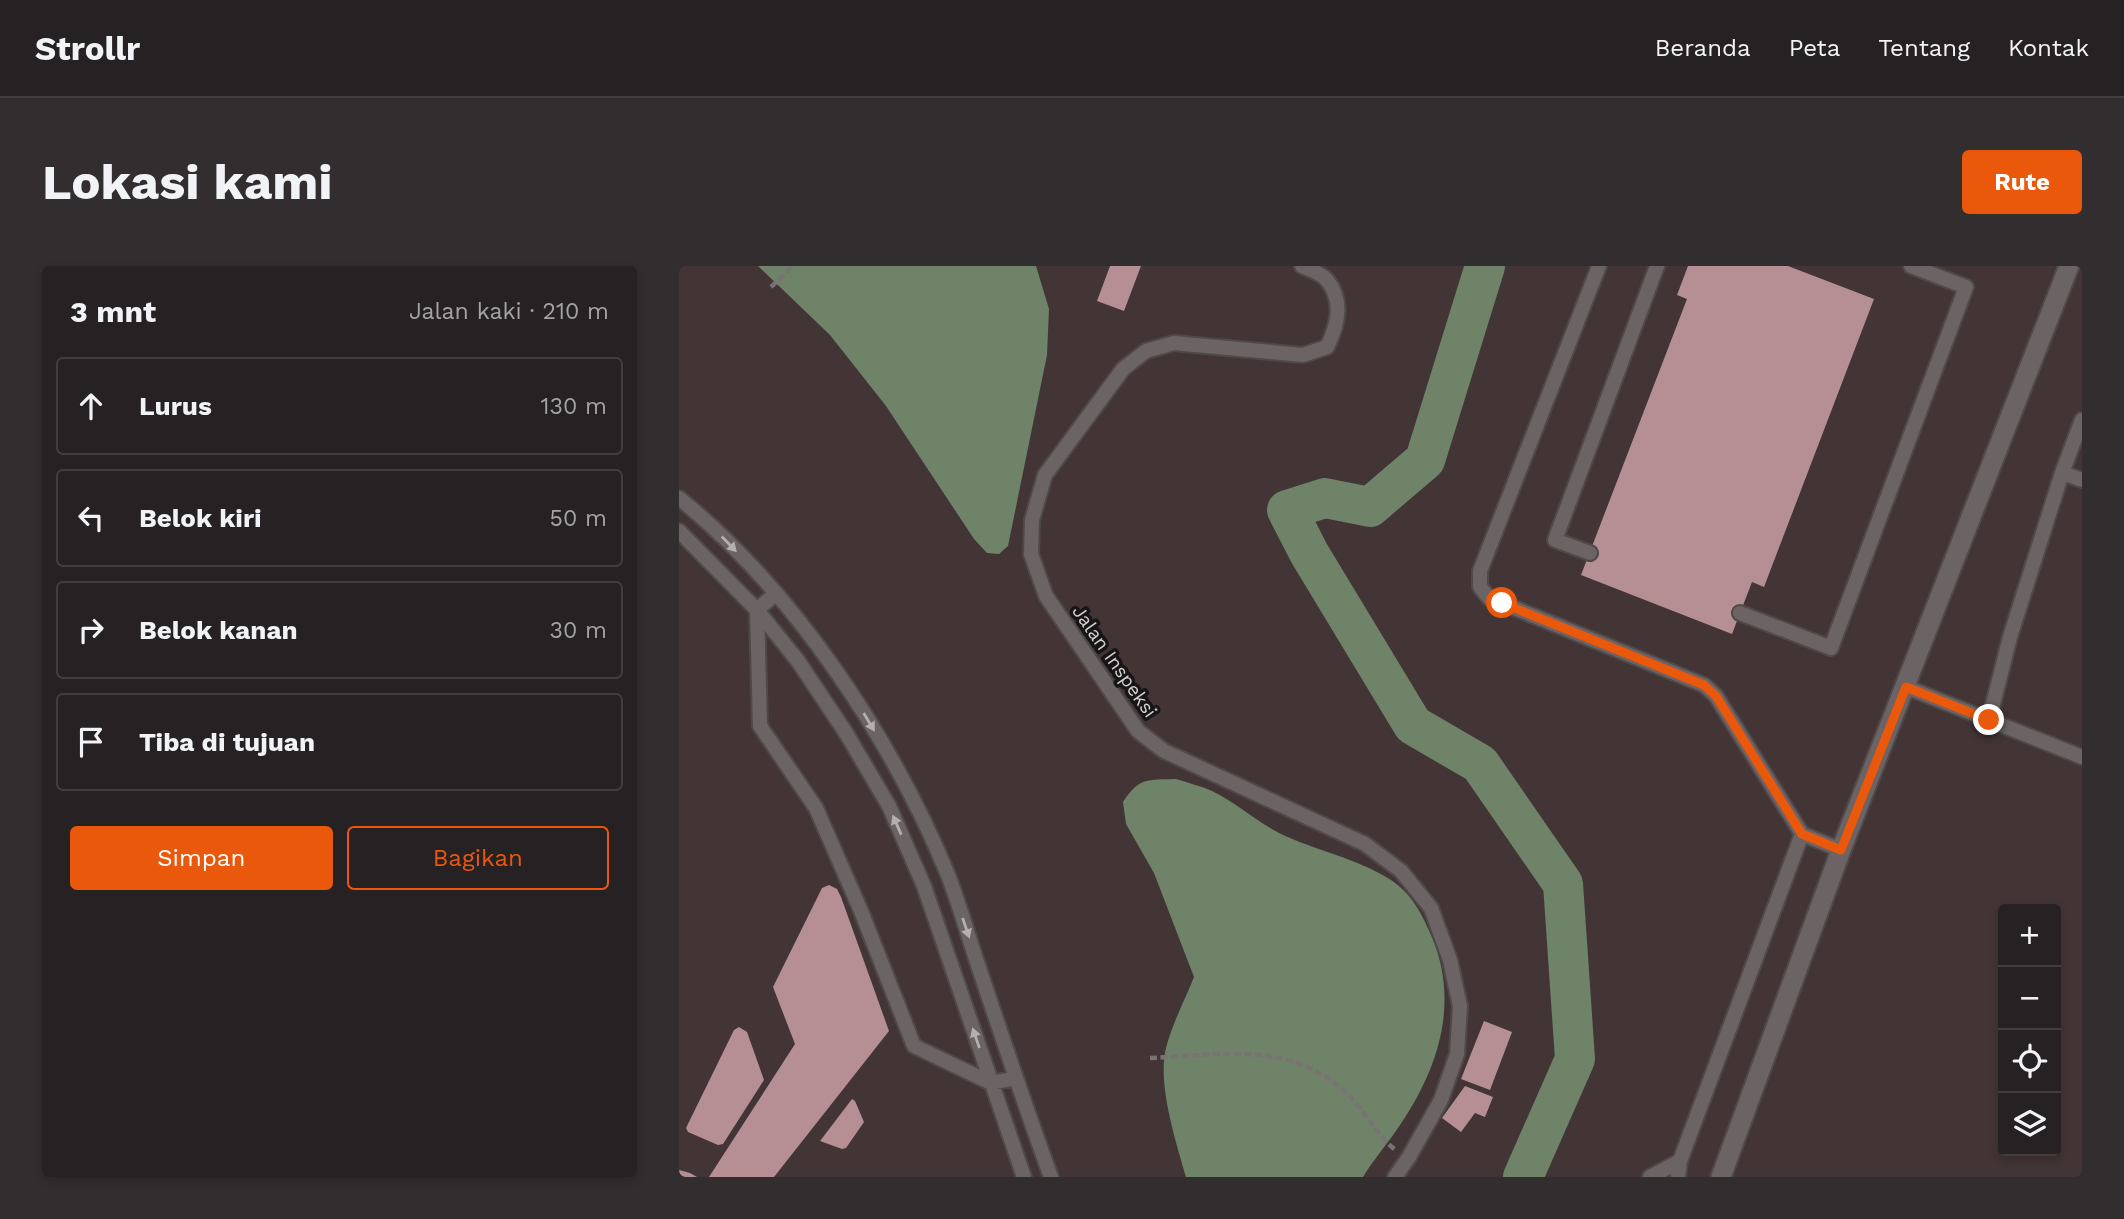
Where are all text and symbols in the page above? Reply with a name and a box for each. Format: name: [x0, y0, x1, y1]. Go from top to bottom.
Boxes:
text: Strollr: [35, 29, 140, 68]
text: Beranda: [1655, 34, 1751, 62]
text: Peta: [1789, 34, 1840, 62]
text: Tentang: [1878, 34, 1970, 62]
text: Kontak: [2008, 34, 2089, 62]
button: Rute: [1962, 150, 2082, 214]
text: Lokasi kami: [42, 153, 333, 211]
text: 3 mnt: [70, 294, 156, 329]
text: Jalan kaki · 210 m: [409, 298, 609, 325]
icon: ahead: [72, 387, 110, 425]
text: Lurus: [139, 391, 212, 421]
text: 130 m: [541, 393, 607, 420]
icon: left: [72, 499, 110, 537]
text: Belok kiri: [139, 503, 262, 533]
text: 50 m: [550, 505, 607, 532]
one-way arrow: [720, 535, 736, 552]
route start: [1486, 587, 1517, 618]
street label: Jalan Inspeksi: [1067, 601, 1162, 722]
icon: right: [72, 611, 110, 649]
text: Belok kanan: [139, 615, 298, 645]
text: 30 m: [550, 617, 607, 644]
route end: [1973, 704, 2004, 735]
one-way arrow: [863, 713, 875, 732]
icon: arrive: [72, 723, 110, 761]
text: Tiba di tujuan: [139, 727, 315, 757]
one-way arrow: [891, 815, 903, 835]
button: Simpan: [70, 826, 333, 890]
button: Bagikan: [347, 826, 609, 890]
map controls: [1998, 904, 2061, 1156]
button: +: [1998, 904, 2061, 967]
one-way arrow: [961, 917, 971, 938]
button: −: [1998, 967, 2061, 1030]
one-way arrow: [970, 1027, 981, 1048]
button: locate: [1998, 1030, 2061, 1093]
button: layers: [1998, 1093, 2061, 1156]

